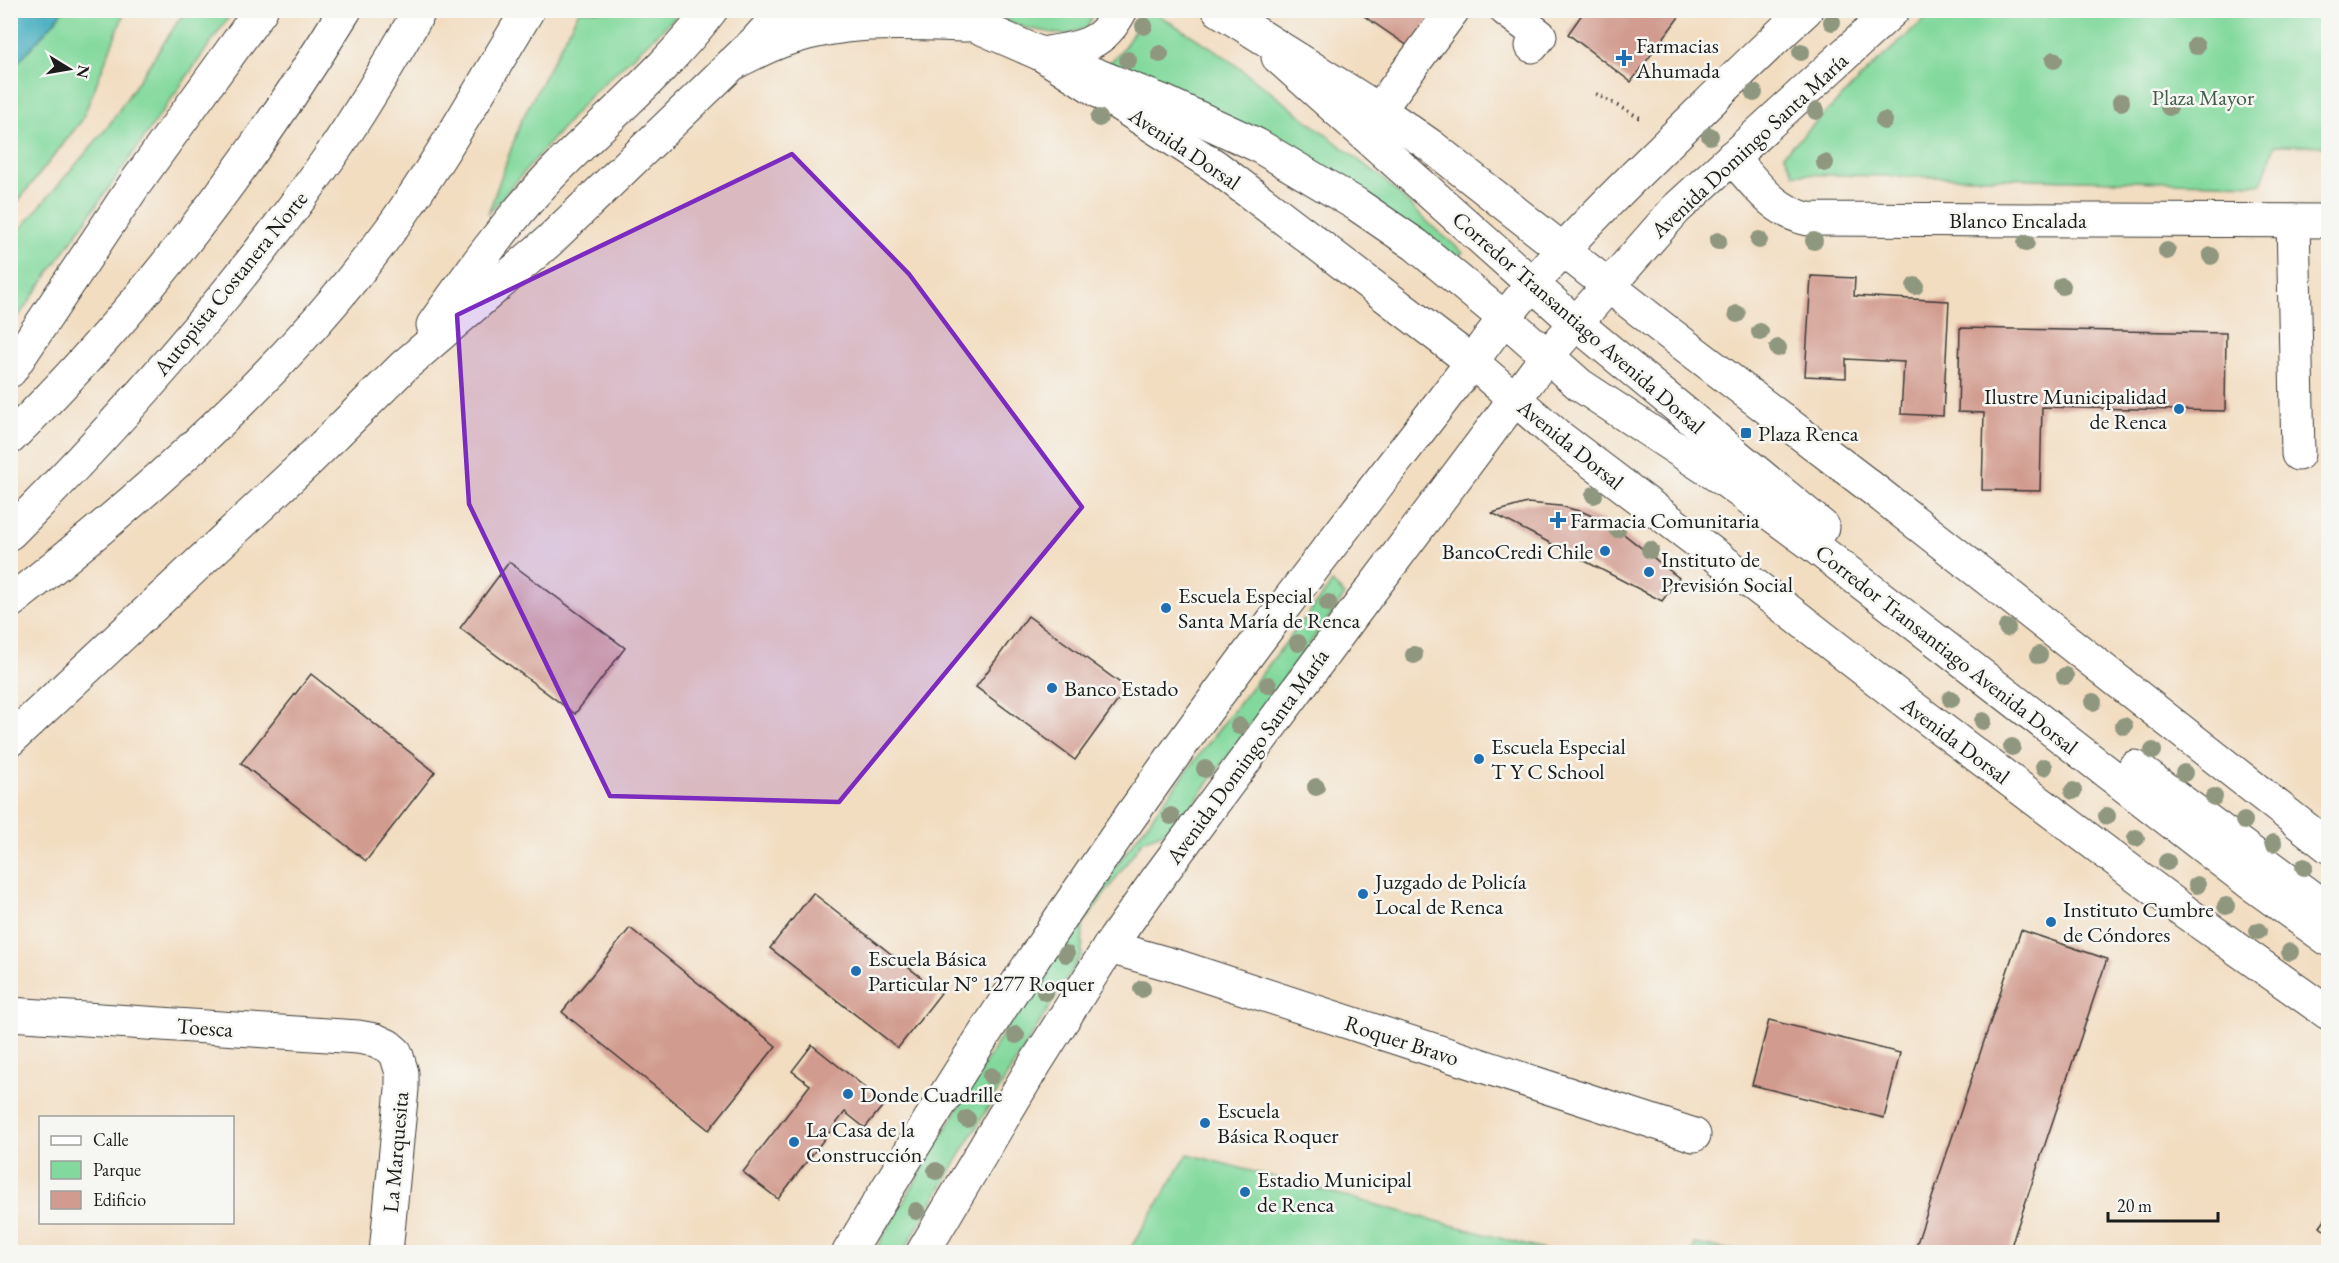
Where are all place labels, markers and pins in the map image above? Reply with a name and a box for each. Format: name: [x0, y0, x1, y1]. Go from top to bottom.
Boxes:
place label: Farmacias Ahumada: [1635, 31, 1720, 85]
marker: Farmacias Ahumada: [1617, 51, 1631, 65]
place label: Ilustre Municipalidad de Renca: [1984, 382, 2168, 436]
marker: Ilustre Municipalidad de Renca: [2172, 402, 2186, 416]
place label: Plaza Renca: [1758, 419, 1859, 448]
marker: Plaza Renca: [1739, 426, 1753, 440]
place label: Farmacia Comunitaria: [1570, 506, 1760, 535]
marker: Farmacia Comunitaria: [1551, 513, 1565, 527]
place label: BancoCredi Chile: [1442, 537, 1593, 566]
marker: BancoCredi Chile: [1598, 544, 1612, 558]
place label: Instituto de Previsión Social: [1661, 545, 1793, 599]
marker: Instituto de Previsión Social: [1642, 565, 1656, 579]
place label: Escuela Especial Santa María de Renca: [1178, 581, 1360, 635]
marker: Escuela Especial Santa María de Renca: [1159, 601, 1173, 615]
place label: Banco Estado: [1064, 674, 1178, 703]
marker: Banco Estado: [1045, 681, 1059, 695]
place label: Escuela Especial T Y C School: [1491, 732, 1626, 786]
marker: Escuela Especial T Y C School: [1472, 752, 1486, 766]
place label: Juzgado de Policía Local de Renca: [1373, 867, 1527, 921]
marker: Juzgado de Policía Local de Renca: [1356, 887, 1370, 901]
place label: Instituto Cumbre de Cóndores: [2063, 895, 2214, 949]
marker: Instituto Cumbre de Cóndores: [2044, 915, 2058, 929]
place label: Escuela Básica Particular N° 1277 Roquer: [868, 944, 1095, 998]
marker: Escuela Básica Particular N° 1277 Roquer: [849, 964, 863, 978]
place label: Donde Cuadrille: [860, 1080, 1003, 1109]
marker: Donde Cuadrille: [841, 1087, 855, 1101]
place label: Escuela Básica Roquer: [1217, 1096, 1339, 1150]
place label: La Casa de la Construcción: [806, 1115, 923, 1169]
marker: Escuela Básica Roquer: [1198, 1116, 1212, 1130]
marker: La Casa de la Construcción: [787, 1135, 801, 1149]
place label: Estadio Municipal de Renca: [1257, 1165, 1412, 1219]
marker: Estadio Municipal de Renca: [1238, 1185, 1252, 1199]

